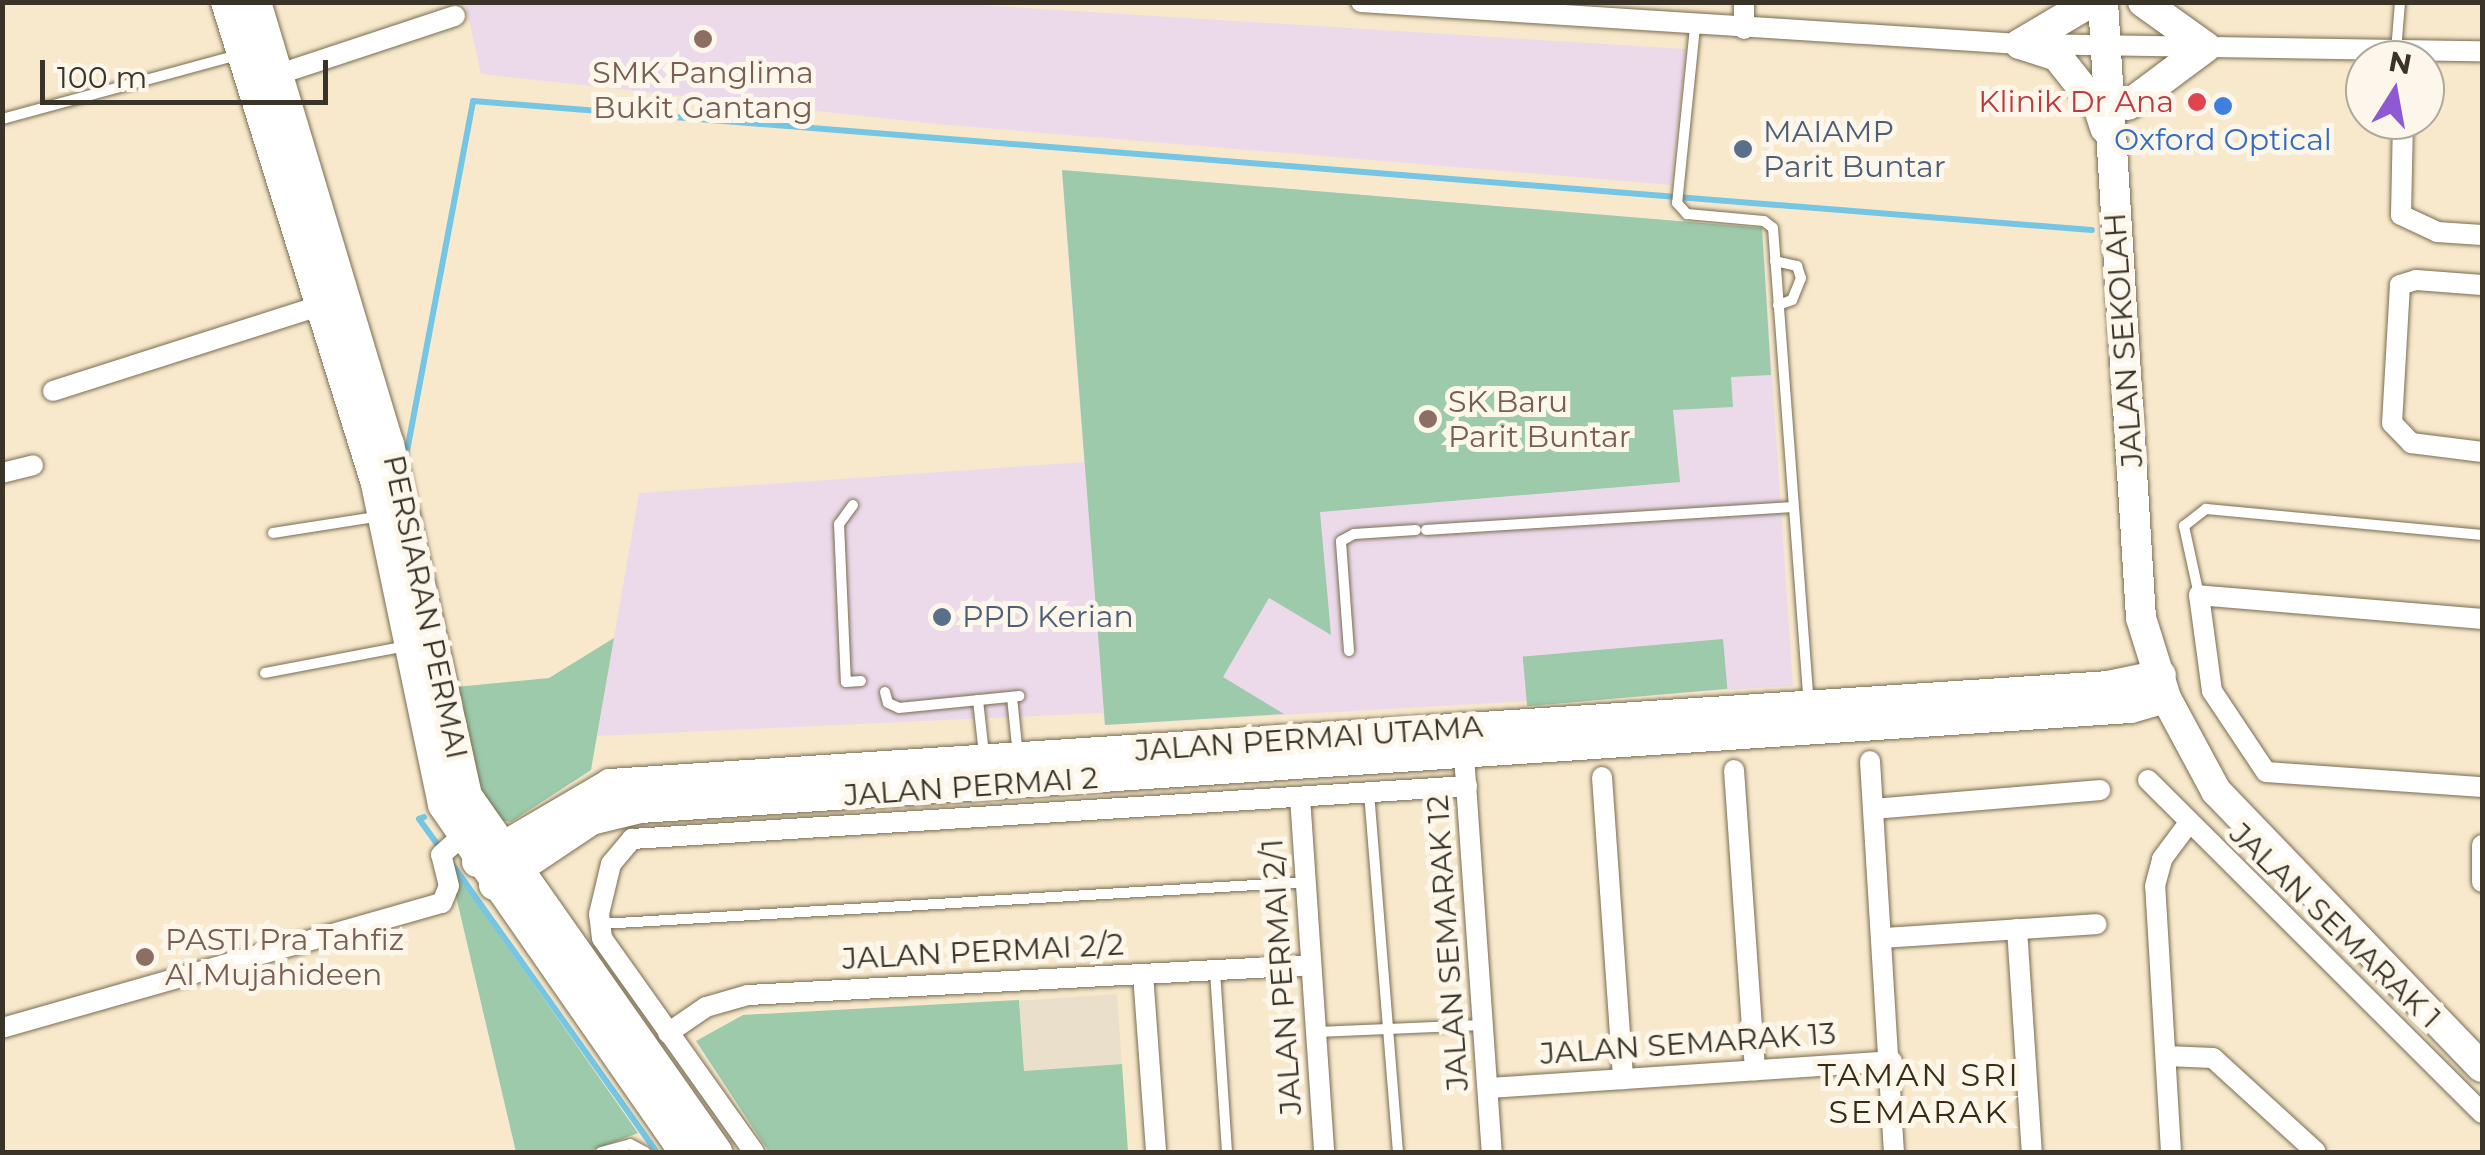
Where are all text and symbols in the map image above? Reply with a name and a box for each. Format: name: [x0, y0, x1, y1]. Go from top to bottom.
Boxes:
marker: SMK Panglima Bukit Gantang: [692, 28, 714, 50]
scale bar: [45, 40, 332, 102]
north arrow: [2345, 40, 2445, 140]
text: N: [2386, 44, 2415, 81]
place label: SMK Panglima Bukit Gantang: [592, 55, 814, 126]
text: 100 m: [57, 59, 147, 96]
place label: Klinik Dr Ana: [1978, 84, 2174, 120]
marker: Klinik Dr Ana: [2184, 89, 2210, 115]
marker: Oxford Optical: [2212, 95, 2234, 117]
place label: MAIAMP Parit Buntar: [1763, 114, 1946, 184]
place label: Oxford Optical: [2114, 122, 2332, 158]
marker: MAIAMP Parit Buntar: [1732, 138, 1754, 160]
street label: JALAN SEKOLAH: [2097, 212, 2151, 468]
place label: SK Baru Parit Buntar: [1448, 384, 1631, 454]
marker: SK Baru Parit Buntar: [1417, 408, 1439, 430]
street label: PERSIARAN PERMAI: [375, 452, 475, 762]
place label: PPD Kerian: [962, 599, 1134, 635]
marker: PPD Kerian: [931, 606, 953, 628]
street label: JALAN PERMAI UTAMA: [1134, 709, 1484, 769]
street label: JALAN PERMAI 2: [843, 760, 1099, 814]
street label: JALAN SEMARAK 12: [1420, 794, 1476, 1092]
street label: JALAN SEMARAK 1: [2222, 816, 2448, 1036]
street label: JALAN PERMAI 2/1: [1254, 838, 1310, 1116]
place label: PASTI Pra Tahfiz Al Mujahideen: [165, 922, 404, 992]
street label: JALAN PERMAI 2/2: [841, 927, 1125, 977]
marker: PASTI Pra Tahfiz Al Mujahideen: [134, 946, 156, 968]
street label: JALAN SEMARAK 13: [1539, 1016, 1837, 1072]
district label: TAMAN SRI SEMARAK: [1817, 1057, 2021, 1132]

